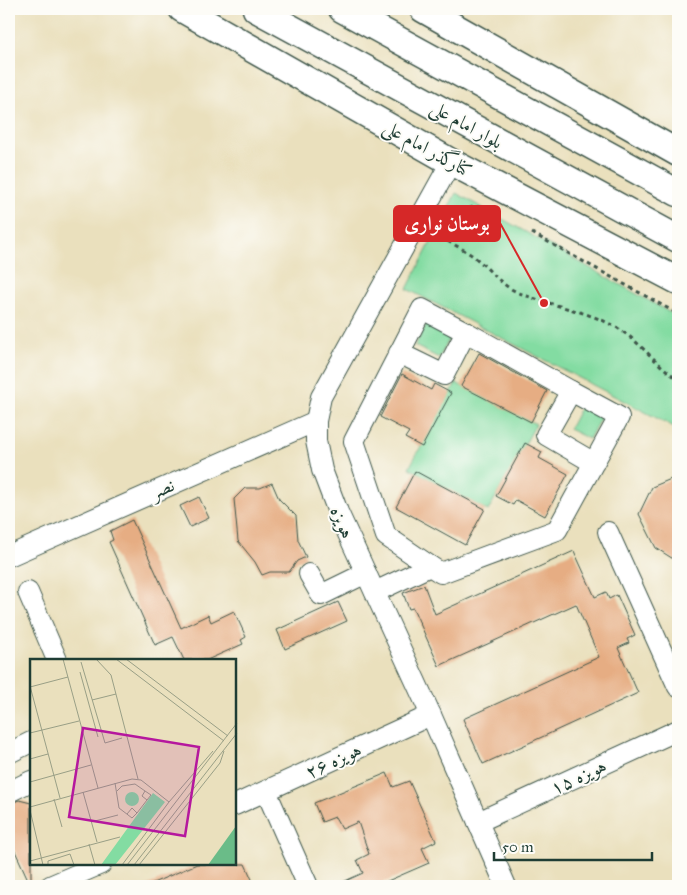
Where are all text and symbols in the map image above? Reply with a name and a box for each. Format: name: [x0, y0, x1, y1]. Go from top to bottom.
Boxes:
street label: بلوار امام علی: [424, 95, 507, 158]
street label: کنارگذر امام علی: [377, 113, 477, 187]
callout: بوستان نواری: [394, 206, 500, 241]
text: بوستان نواری: [404, 211, 490, 236]
street label: نصر: [145, 473, 178, 506]
street label: هویزه: [324, 503, 360, 542]
inset map: [30, 659, 236, 865]
street label: هویزه ۲۶: [302, 738, 365, 784]
street label: هویزه ۱۵: [547, 754, 610, 800]
scale bar: [494, 830, 652, 862]
text: 50 m: [502, 838, 534, 856]

